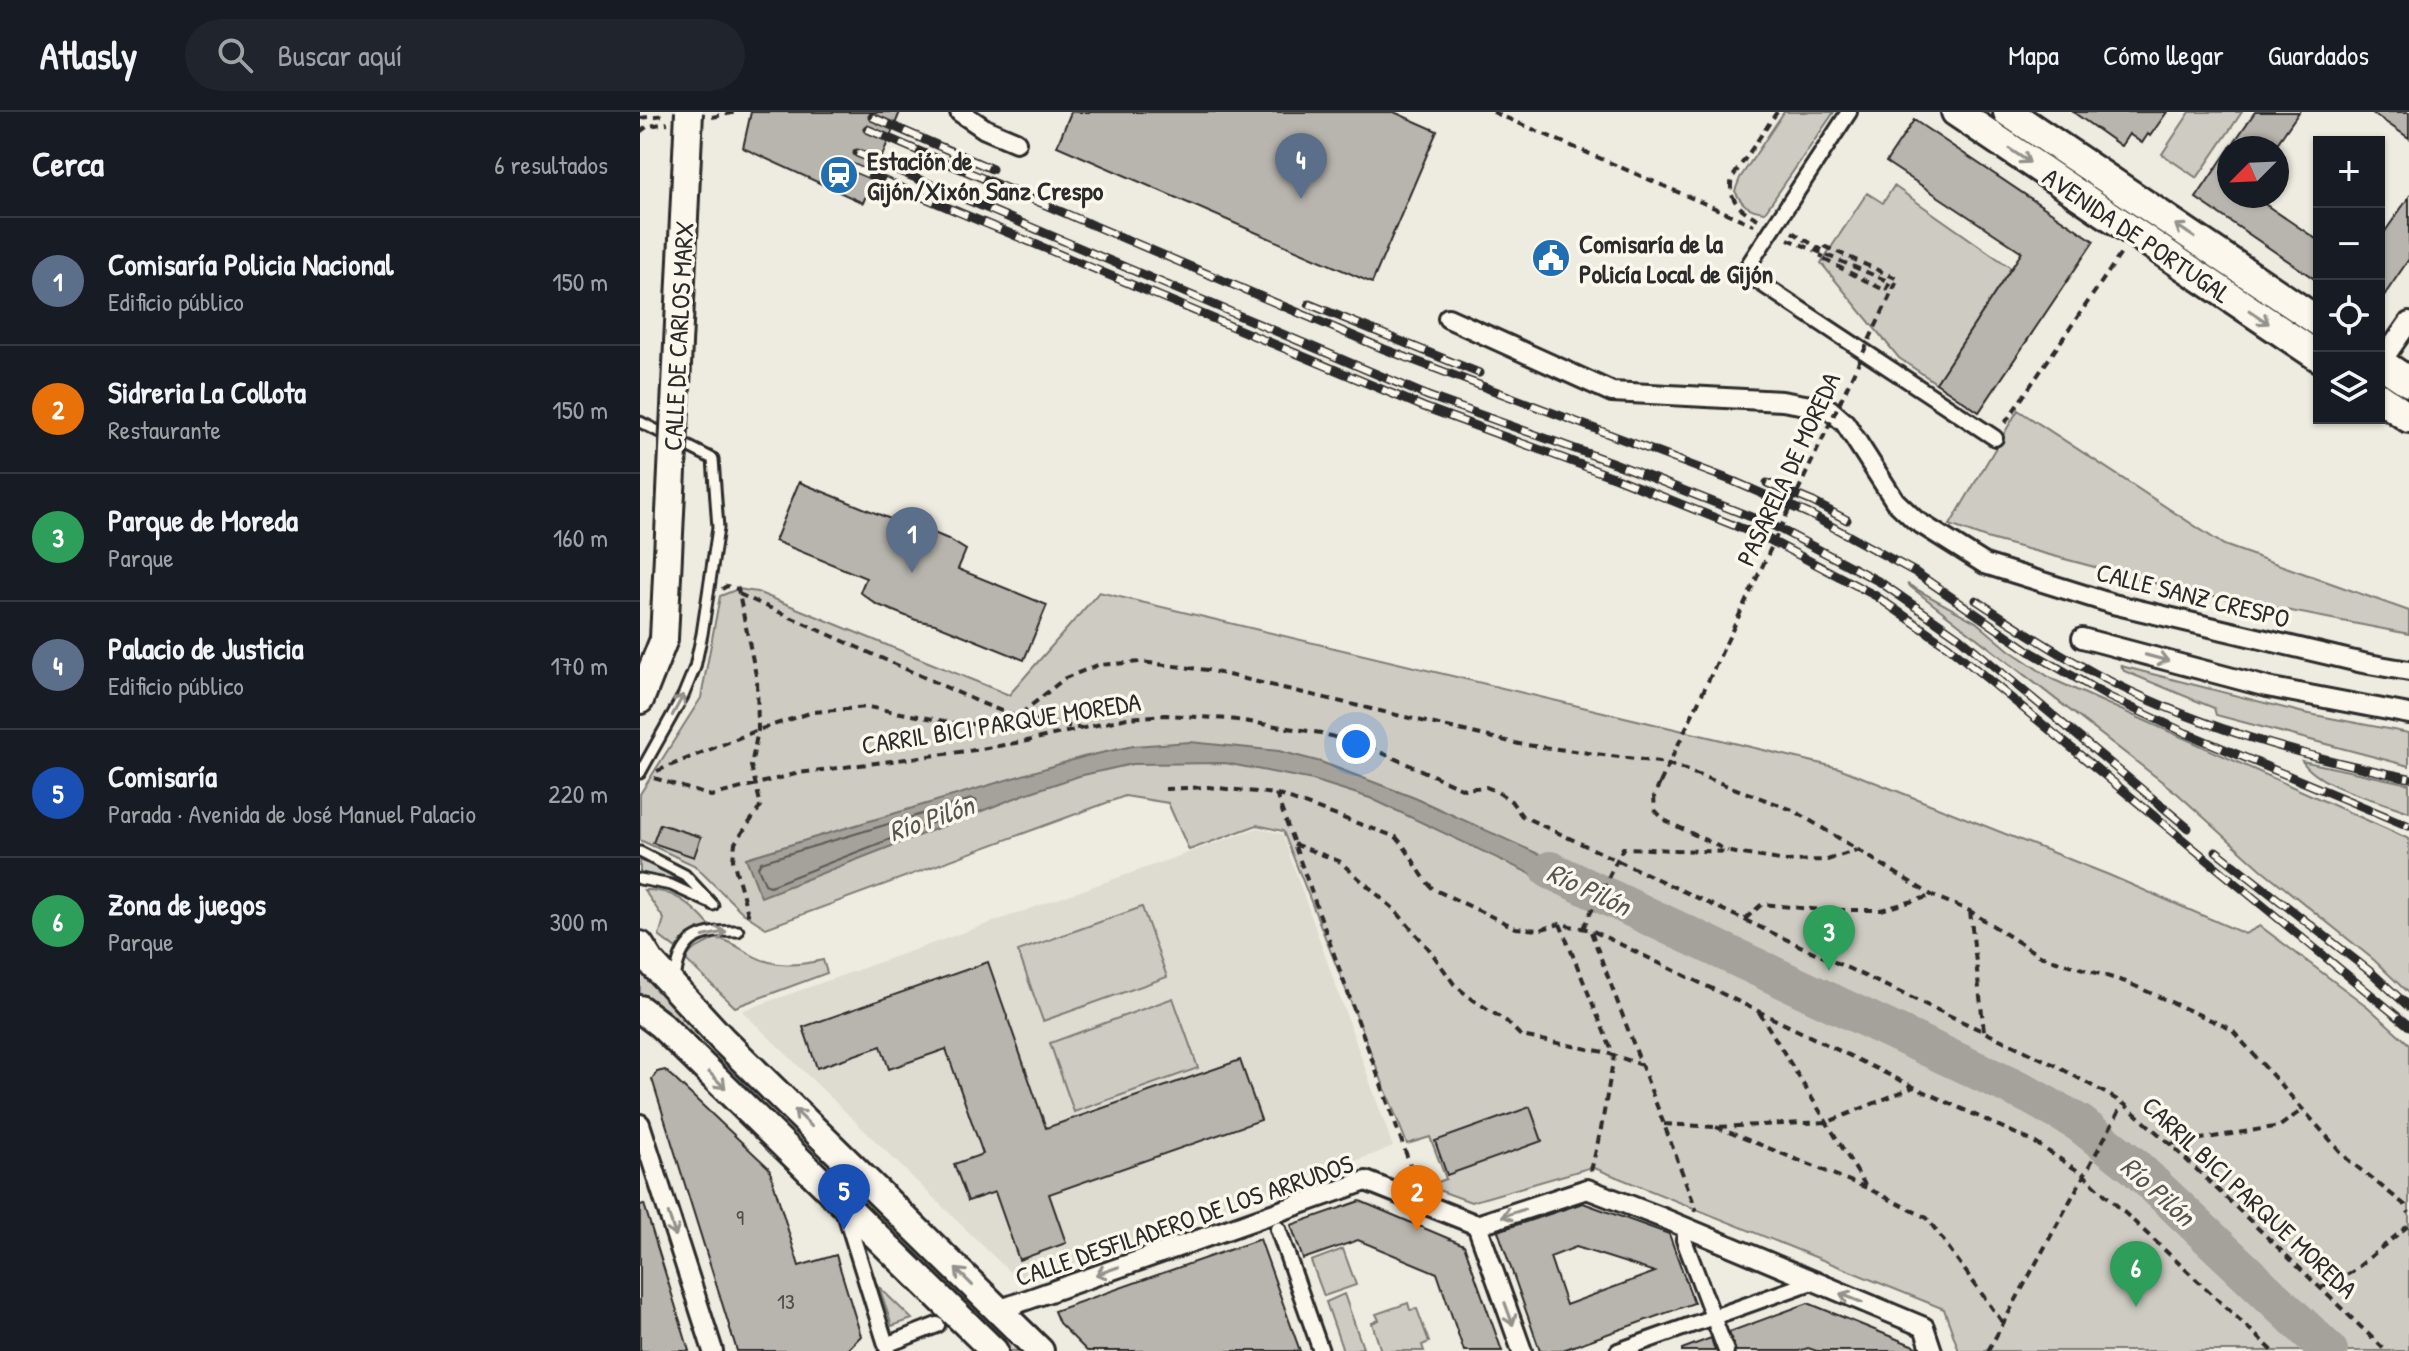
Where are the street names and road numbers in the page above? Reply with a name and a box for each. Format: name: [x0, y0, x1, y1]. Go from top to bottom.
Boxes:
street label: AVENIDA DE PORTUGAL: [2036, 159, 2238, 311]
street label: CALLE DE CARLOS MARX: [655, 220, 701, 452]
street label: PASARELA DE MOREDA: [1728, 366, 1848, 571]
street label: CALLE SANZ CRESPO: [2093, 554, 2293, 636]
street label: CARRIL BICI PARQUE MOREDA: [859, 684, 1143, 762]
street label: CARRIL BICI PARQUE MOREDA: [2135, 1088, 2365, 1306]
street label: CALLE DESFILADERO DE LOS ARRUDOS: [1010, 1146, 1358, 1294]

